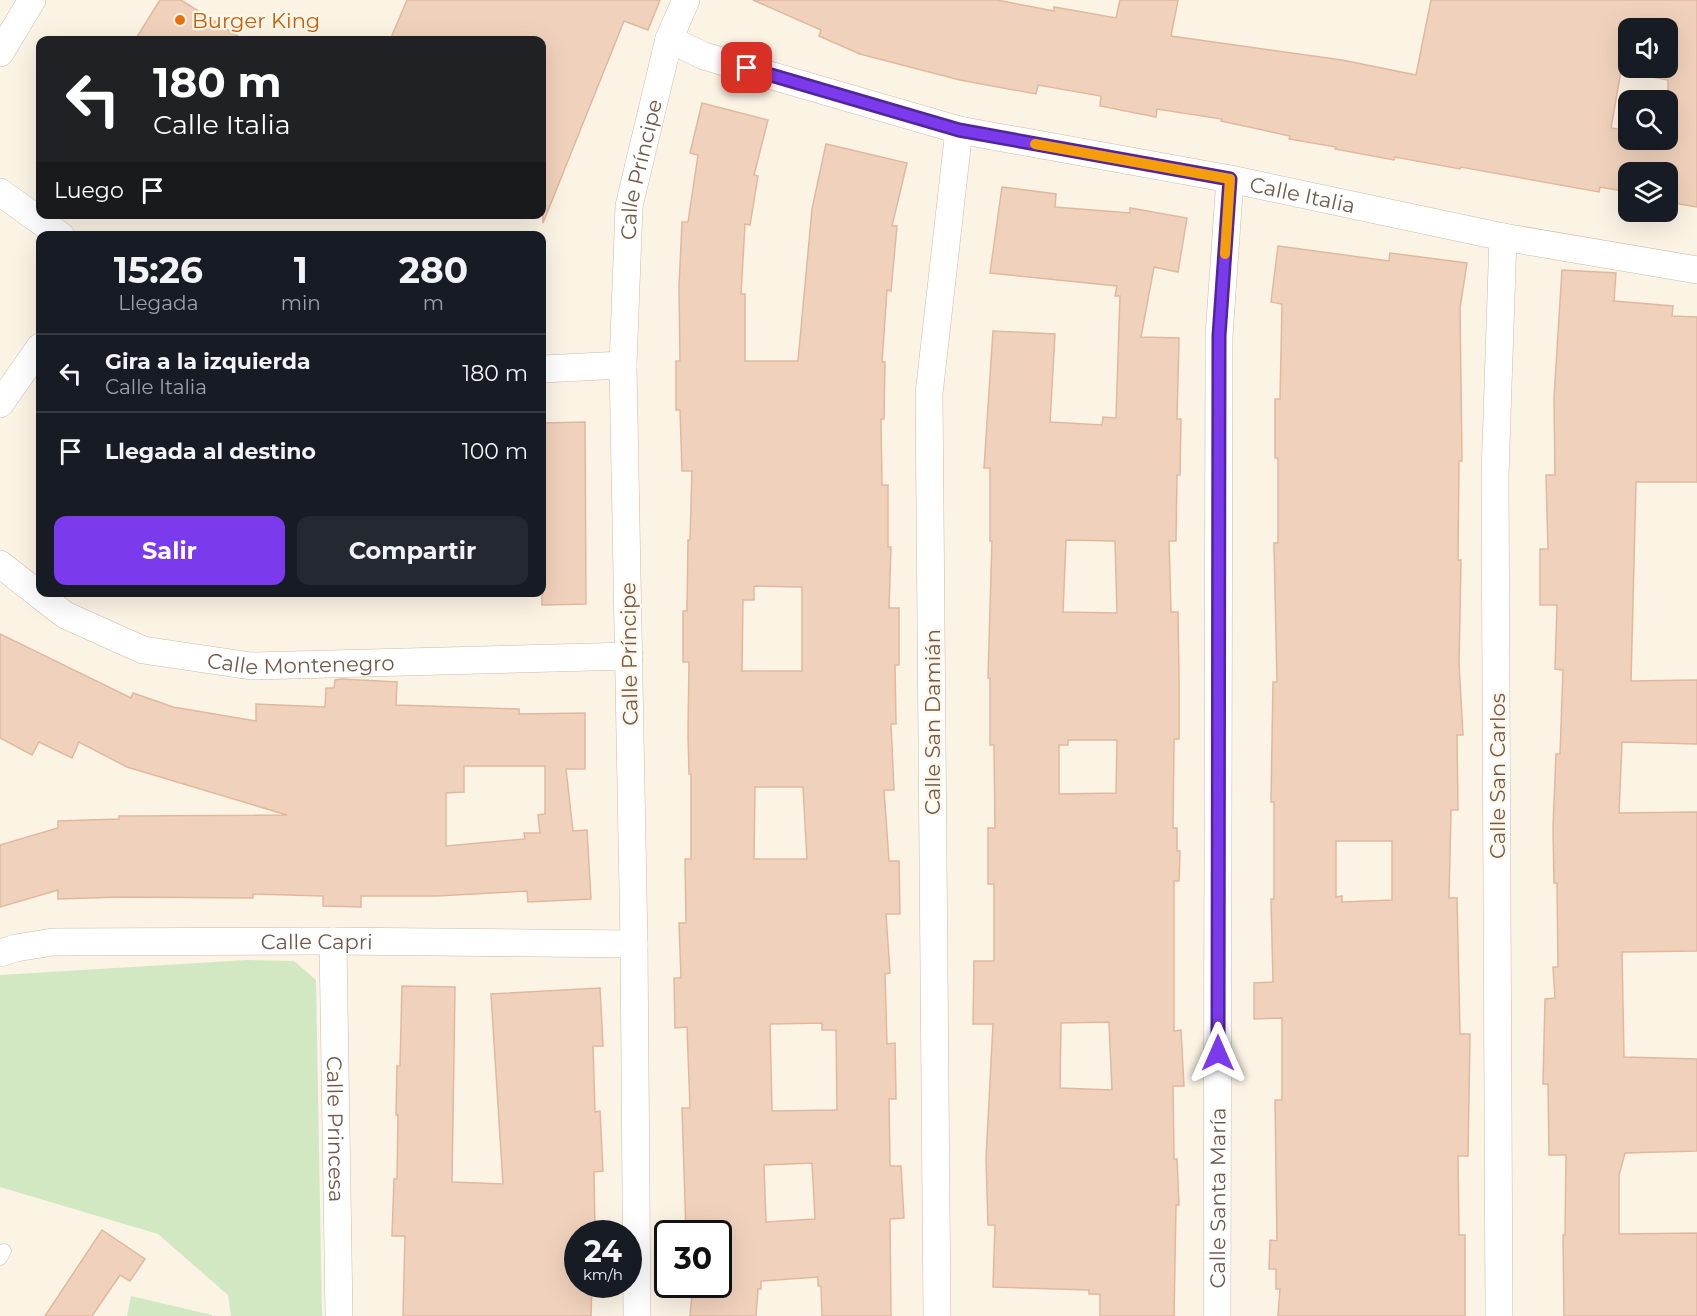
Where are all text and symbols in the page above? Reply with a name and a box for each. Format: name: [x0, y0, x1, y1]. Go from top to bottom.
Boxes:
place label: Burger King: [192, 8, 320, 33]
marker: Burger King: [173, 13, 187, 27]
map controls: [1618, 18, 1678, 222]
button: sound: [1618, 18, 1678, 78]
pin: [721, 42, 772, 93]
icon: arrive: [730, 51, 763, 84]
text: 180 m: [153, 56, 282, 108]
icon: left: [54, 60, 132, 138]
button: search: [1618, 90, 1678, 150]
street label: Calle Príncipe: [615, 97, 667, 240]
text: Calle Italia: [153, 108, 291, 141]
button: layers: [1618, 162, 1678, 222]
street label: Calle Italia: [1248, 171, 1358, 218]
icon: arrive: [136, 174, 169, 207]
text: Luego: [54, 177, 124, 204]
text: 15:26: [114, 248, 203, 292]
text: 1: [294, 248, 308, 292]
text: 280: [399, 248, 468, 292]
text: Llegada: [118, 291, 198, 315]
text: min: [281, 291, 321, 315]
text: m: [423, 291, 444, 315]
text: Gira a la izquierda: [105, 348, 311, 375]
icon: left: [54, 357, 87, 390]
text: 180 m: [462, 360, 528, 387]
text: Calle Italia: [105, 375, 207, 399]
icon: arrive: [54, 435, 87, 468]
text: Llegada al destino: [105, 438, 316, 465]
text: 100 m: [462, 438, 528, 465]
button: Salir: [54, 516, 285, 585]
button: Compartir: [297, 516, 528, 585]
street label: Calle Príncipe: [615, 582, 643, 726]
street label: Calle San Damián: [920, 629, 945, 815]
street label: Calle Montenegro: [206, 647, 395, 679]
street label: Calle San Carlos: [1485, 693, 1510, 859]
street label: Calle Capri: [261, 928, 373, 954]
position arrow: [1186, 1021, 1250, 1085]
street label: Calle Princesa: [322, 1056, 350, 1202]
street label: Calle Santa María: [1205, 1108, 1230, 1288]
speed limit sign: 30: [654, 1220, 732, 1298]
text: 24: [584, 1233, 622, 1270]
text: km/h: [583, 1265, 623, 1284]

